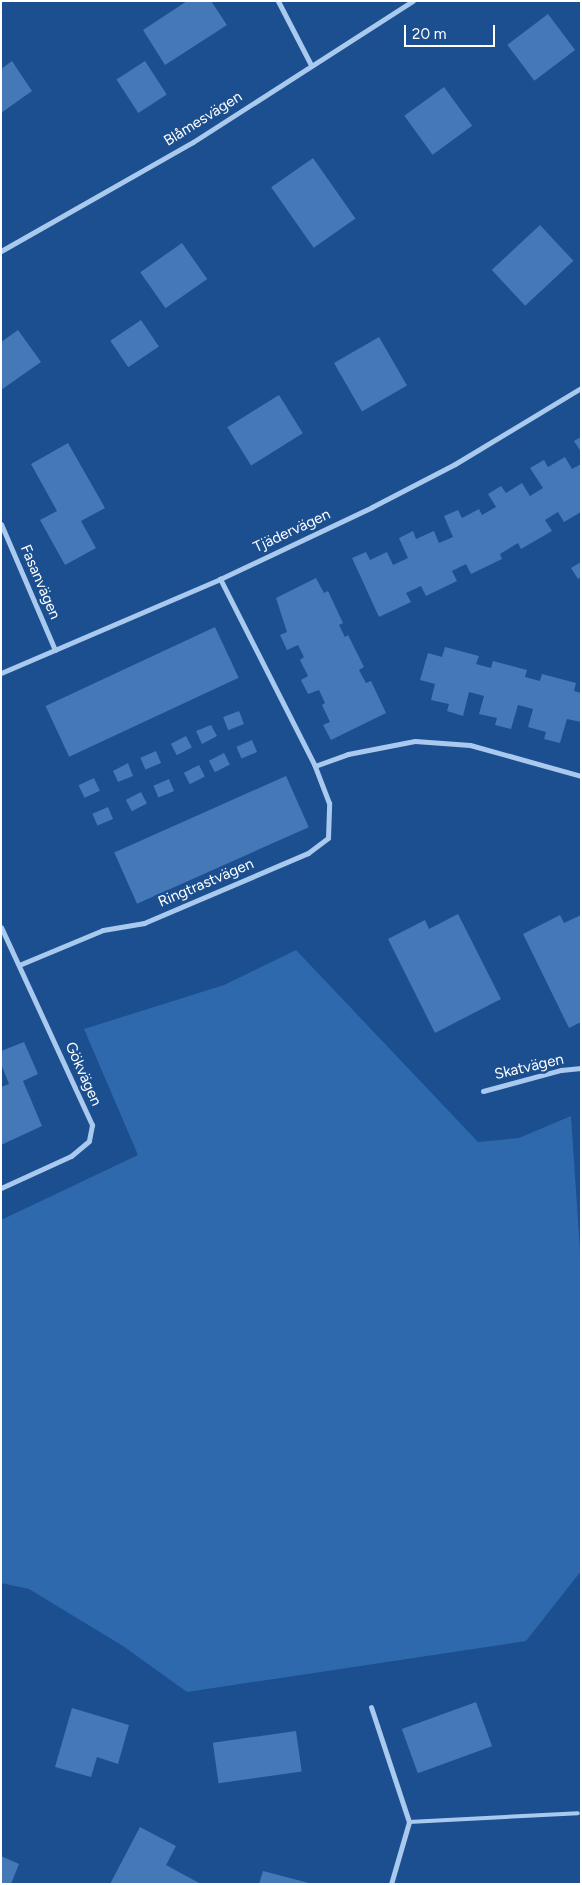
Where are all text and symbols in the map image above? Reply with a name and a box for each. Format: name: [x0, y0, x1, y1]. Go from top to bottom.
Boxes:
scale bar: [407, 15, 498, 47]
text: 20 m: [412, 25, 446, 43]
street label: Blåmesvägen: [161, 88, 245, 150]
street label: Tjädervägen: [251, 505, 333, 557]
street label: Fasanvägen: [16, 542, 64, 622]
street label: Ringtrastvägen: [156, 855, 256, 911]
street label: Gökvägen: [61, 1039, 105, 1109]
street label: Skatvägen: [493, 1050, 565, 1084]

